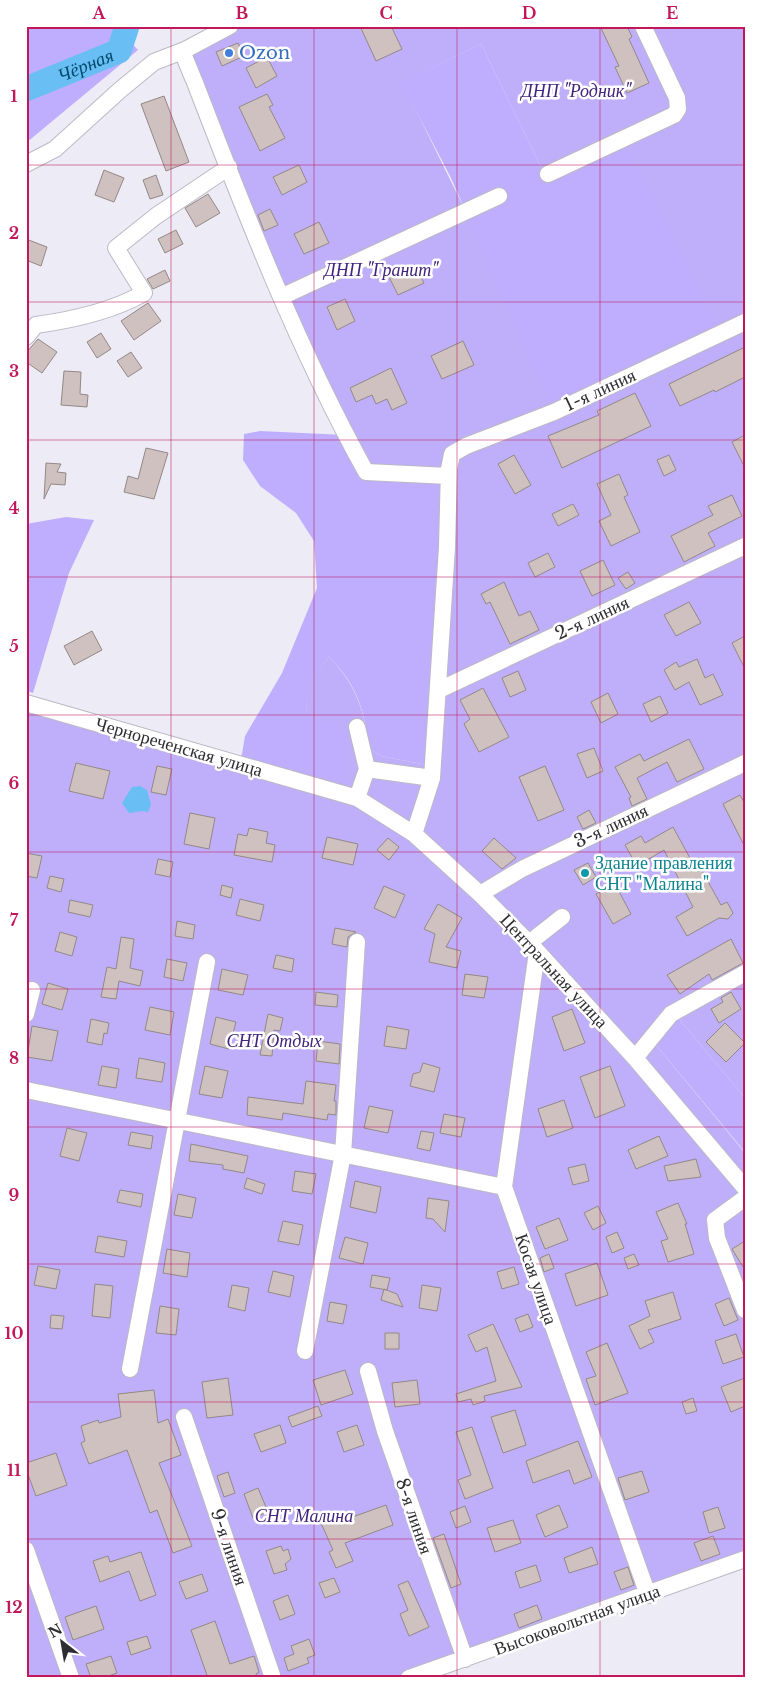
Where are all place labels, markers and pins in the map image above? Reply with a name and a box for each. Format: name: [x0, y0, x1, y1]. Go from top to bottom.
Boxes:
place label: Ozon: [239, 42, 290, 64]
marker: Ozon: [223, 47, 235, 59]
place label: Здание правления СНТ "Малина": [595, 852, 733, 895]
marker: Здание правления СНТ "Малина": [579, 867, 591, 879]

